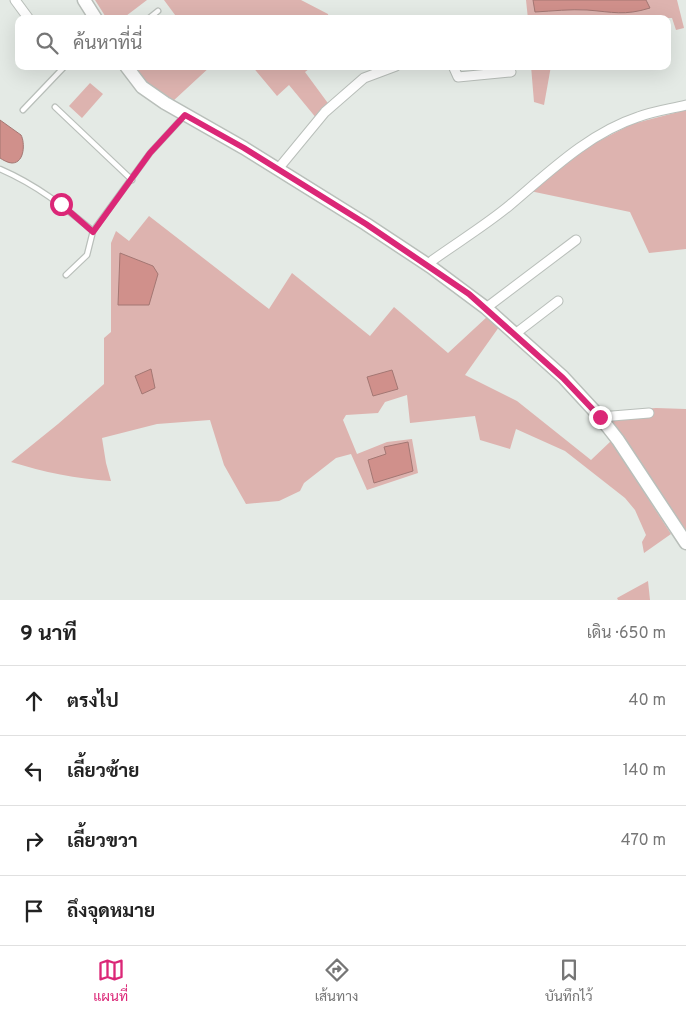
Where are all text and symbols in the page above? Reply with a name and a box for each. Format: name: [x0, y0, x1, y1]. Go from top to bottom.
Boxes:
search box: [15, 15, 671, 70]
icon: search: [33, 29, 61, 57]
text: ค้นหาที่นี่: [73, 32, 142, 56]
route start: [50, 193, 73, 216]
route end: [589, 406, 612, 429]
text: 9 นาที: [20, 621, 77, 648]
text: เดิน · 650 m: [587, 624, 666, 644]
icon: ahead: [20, 687, 48, 715]
text: ตรงไป: [67, 690, 119, 714]
text: 40 m: [628, 691, 666, 711]
icon: left: [20, 757, 48, 785]
text: เลี้ยวซ้าย: [67, 760, 139, 784]
text: 140 m: [623, 761, 666, 781]
icon: right: [20, 827, 48, 855]
text: เลี้ยวขวา: [67, 830, 138, 854]
text: 470 m: [621, 831, 666, 851]
icon: arrive: [20, 897, 48, 925]
text: ถึงจุดหมาย: [67, 900, 155, 924]
tab: แผนที่: [93, 956, 128, 1006]
tab: เส้นทาง: [315, 956, 358, 1006]
tab: บันทึกไว้: [545, 956, 593, 1006]

